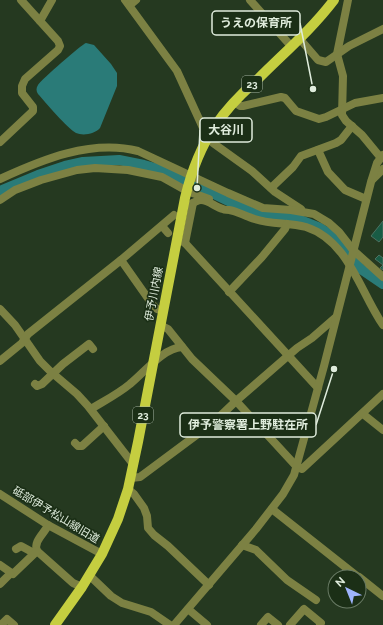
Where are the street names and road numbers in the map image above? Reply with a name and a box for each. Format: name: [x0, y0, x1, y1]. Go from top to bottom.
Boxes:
road number: 23: [242, 76, 262, 92]
street label: 伊予川内線: [142, 266, 166, 322]
road number: 23: [133, 407, 153, 423]
street label: 砥部伊予松山線旧道: [10, 484, 102, 546]

